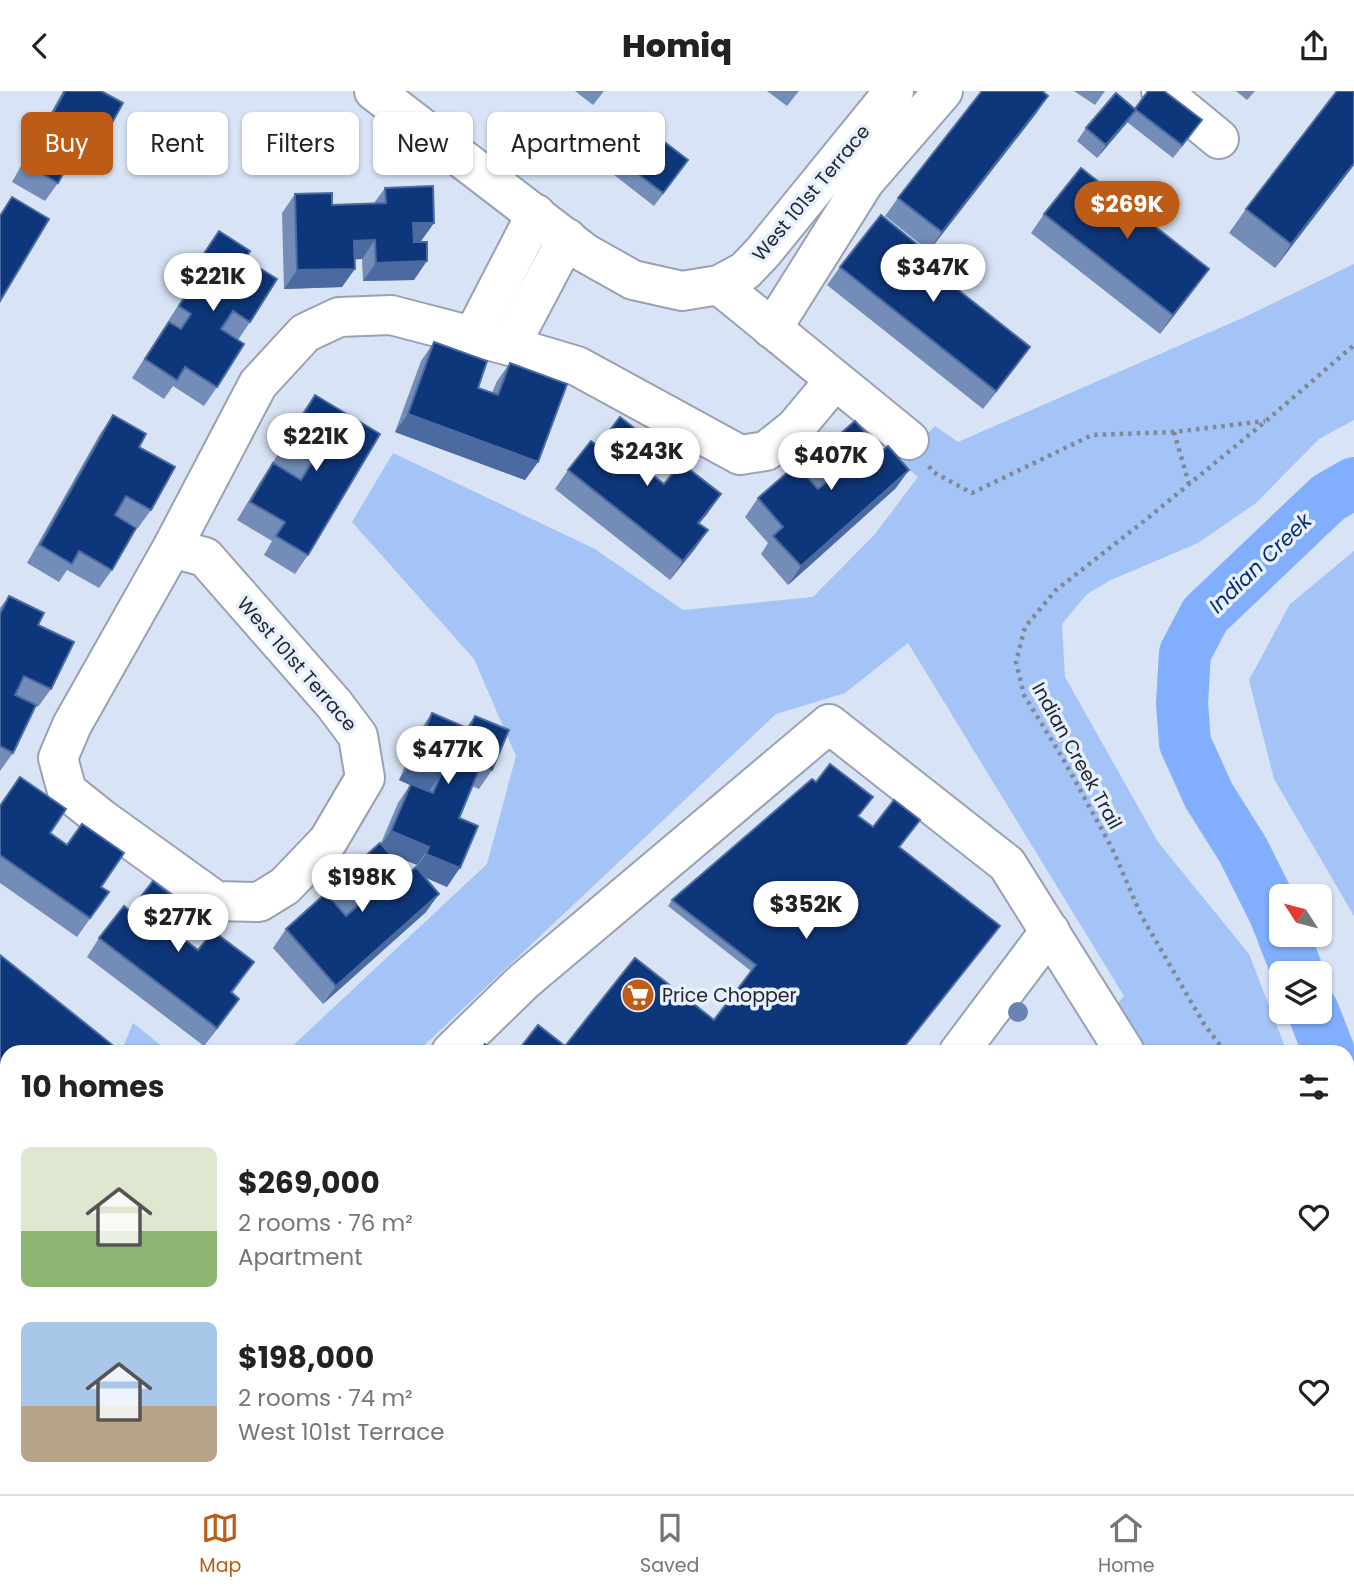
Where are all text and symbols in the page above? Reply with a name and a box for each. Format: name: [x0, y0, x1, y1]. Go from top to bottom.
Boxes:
text: Homiq: [622, 23, 732, 68]
icon: back: [21, 27, 59, 65]
icon: share: [1295, 27, 1333, 65]
chip: Buy: [21, 112, 113, 175]
chip: Rent: [127, 112, 228, 175]
chip: Filters: [242, 112, 359, 175]
chip: New: [373, 112, 473, 175]
chip: Apartment: [487, 112, 665, 175]
street label: West 101st Terrace: [746, 119, 876, 267]
pin: $269K: [1078, 181, 1176, 241]
text: $269K: [1090, 188, 1164, 220]
pin: $347K: [884, 245, 982, 304]
text: $347K: [897, 251, 969, 283]
pin: $221K: [164, 253, 262, 313]
text: $221K: [180, 260, 246, 292]
pin: $221K: [267, 413, 365, 473]
text: $221K: [283, 420, 349, 452]
pin: $243K: [598, 429, 696, 488]
pin: $407K: [782, 433, 880, 492]
text: $243K: [610, 435, 684, 467]
text: $407K: [794, 439, 868, 471]
water label: Indian Creek: [1202, 506, 1319, 620]
street label: West 101st Terrace: [231, 591, 363, 737]
street label: Indian Creek Trail: [1025, 678, 1129, 834]
pin: $477K: [399, 727, 497, 786]
text: $477K: [412, 733, 484, 765]
pin: $198K: [313, 855, 411, 914]
text: $198K: [328, 861, 396, 893]
pin: $352K: [757, 881, 855, 941]
north arrow: [1269, 884, 1332, 947]
map controls: [1269, 884, 1332, 1024]
text: $352K: [769, 888, 843, 920]
pin: $277K: [129, 895, 227, 954]
text: $277K: [144, 901, 212, 933]
button: layers: [1269, 961, 1332, 1024]
supermarket icon: Price Chopper: [619, 976, 657, 1014]
place label: Price Chopper: [662, 982, 797, 1009]
text: 10 homes: [21, 1065, 165, 1108]
icon: filters: [1295, 1068, 1333, 1106]
text: $269,000: [238, 1161, 380, 1204]
icon: home: [77, 1175, 161, 1259]
icon: heart: [1295, 1198, 1333, 1236]
text: 2 rooms · 76 m²: [238, 1207, 413, 1239]
text: Apartment: [238, 1241, 363, 1273]
text: $198,000: [238, 1336, 374, 1379]
icon: home: [77, 1350, 161, 1434]
icon: heart: [1295, 1373, 1333, 1411]
text: 2 rooms · 74 m²: [238, 1382, 413, 1414]
text: West 101st Terrace: [238, 1416, 445, 1448]
tab: Map: [199, 1509, 241, 1580]
tab: Saved: [640, 1509, 699, 1580]
tab: Home: [1098, 1509, 1155, 1580]

